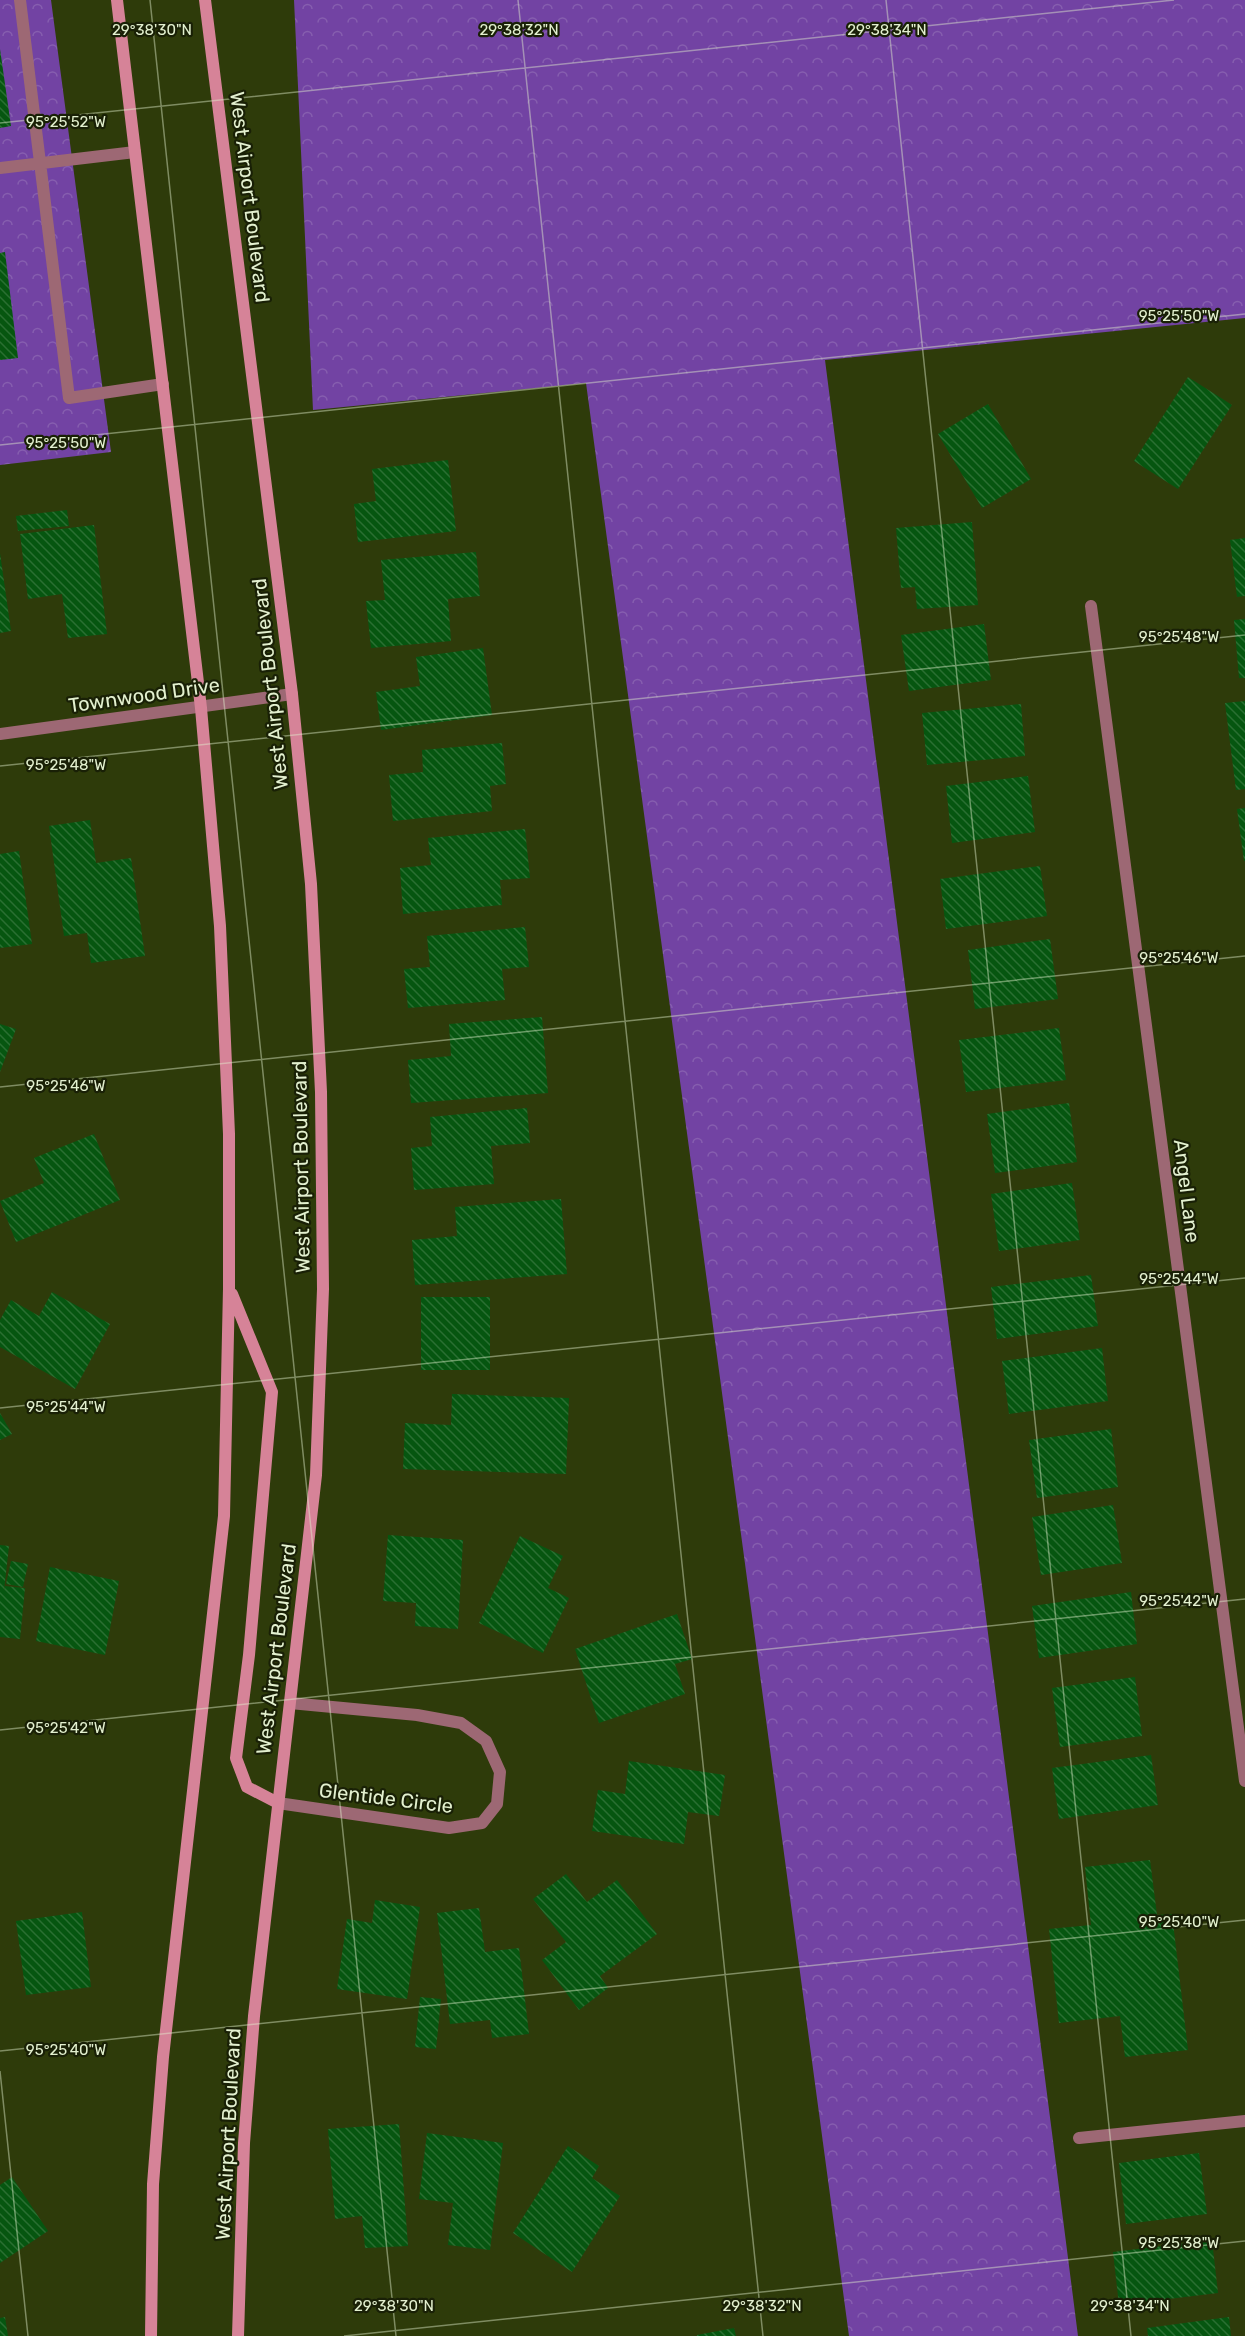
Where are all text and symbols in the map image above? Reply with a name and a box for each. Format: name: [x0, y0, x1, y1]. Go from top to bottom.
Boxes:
text: 29°38'30"N: [112, 21, 192, 39]
text: 29°38'32"N: [479, 21, 559, 39]
text: 29°38'34"N: [847, 21, 927, 39]
street label: West Airport Boulevard: [225, 90, 275, 304]
text: 95°25'52"W: [26, 113, 106, 131]
text: 95°25'50"W: [1139, 307, 1219, 325]
text: 95°25'50"W: [26, 434, 106, 452]
street label: West Airport Boulevard: [247, 577, 293, 791]
text: 95°25'48"W: [1139, 628, 1219, 646]
street label: Townwood Drive: [67, 673, 221, 717]
text: 95°25'48"W: [26, 756, 106, 774]
text: 95°25'46"W: [1139, 949, 1219, 967]
street label: West Airport Boulevard: [287, 1061, 315, 1273]
text: 95°25'46"W: [26, 1077, 106, 1095]
street label: Angel Lane: [1169, 1138, 1205, 1244]
text: 95°25'44"W: [1139, 1270, 1219, 1288]
text: 95°25'44"W: [26, 1398, 106, 1416]
street label: West Airport Boulevard: [251, 1542, 301, 1756]
text: 95°25'42"W: [1139, 1592, 1219, 1610]
text: 95°25'42"W: [26, 1719, 106, 1737]
street label: Glentide Circle: [318, 1778, 454, 1818]
text: 95°25'40"W: [1139, 1913, 1219, 1931]
street label: West Airport Boulevard: [210, 2027, 246, 2241]
text: 95°25'40"W: [26, 2041, 106, 2059]
text: 95°25'38"W: [1139, 2234, 1219, 2252]
text: 29°38'30"N: [354, 2297, 434, 2315]
text: 29°38'32"N: [722, 2297, 802, 2315]
text: 29°38'34"N: [1090, 2297, 1170, 2315]

